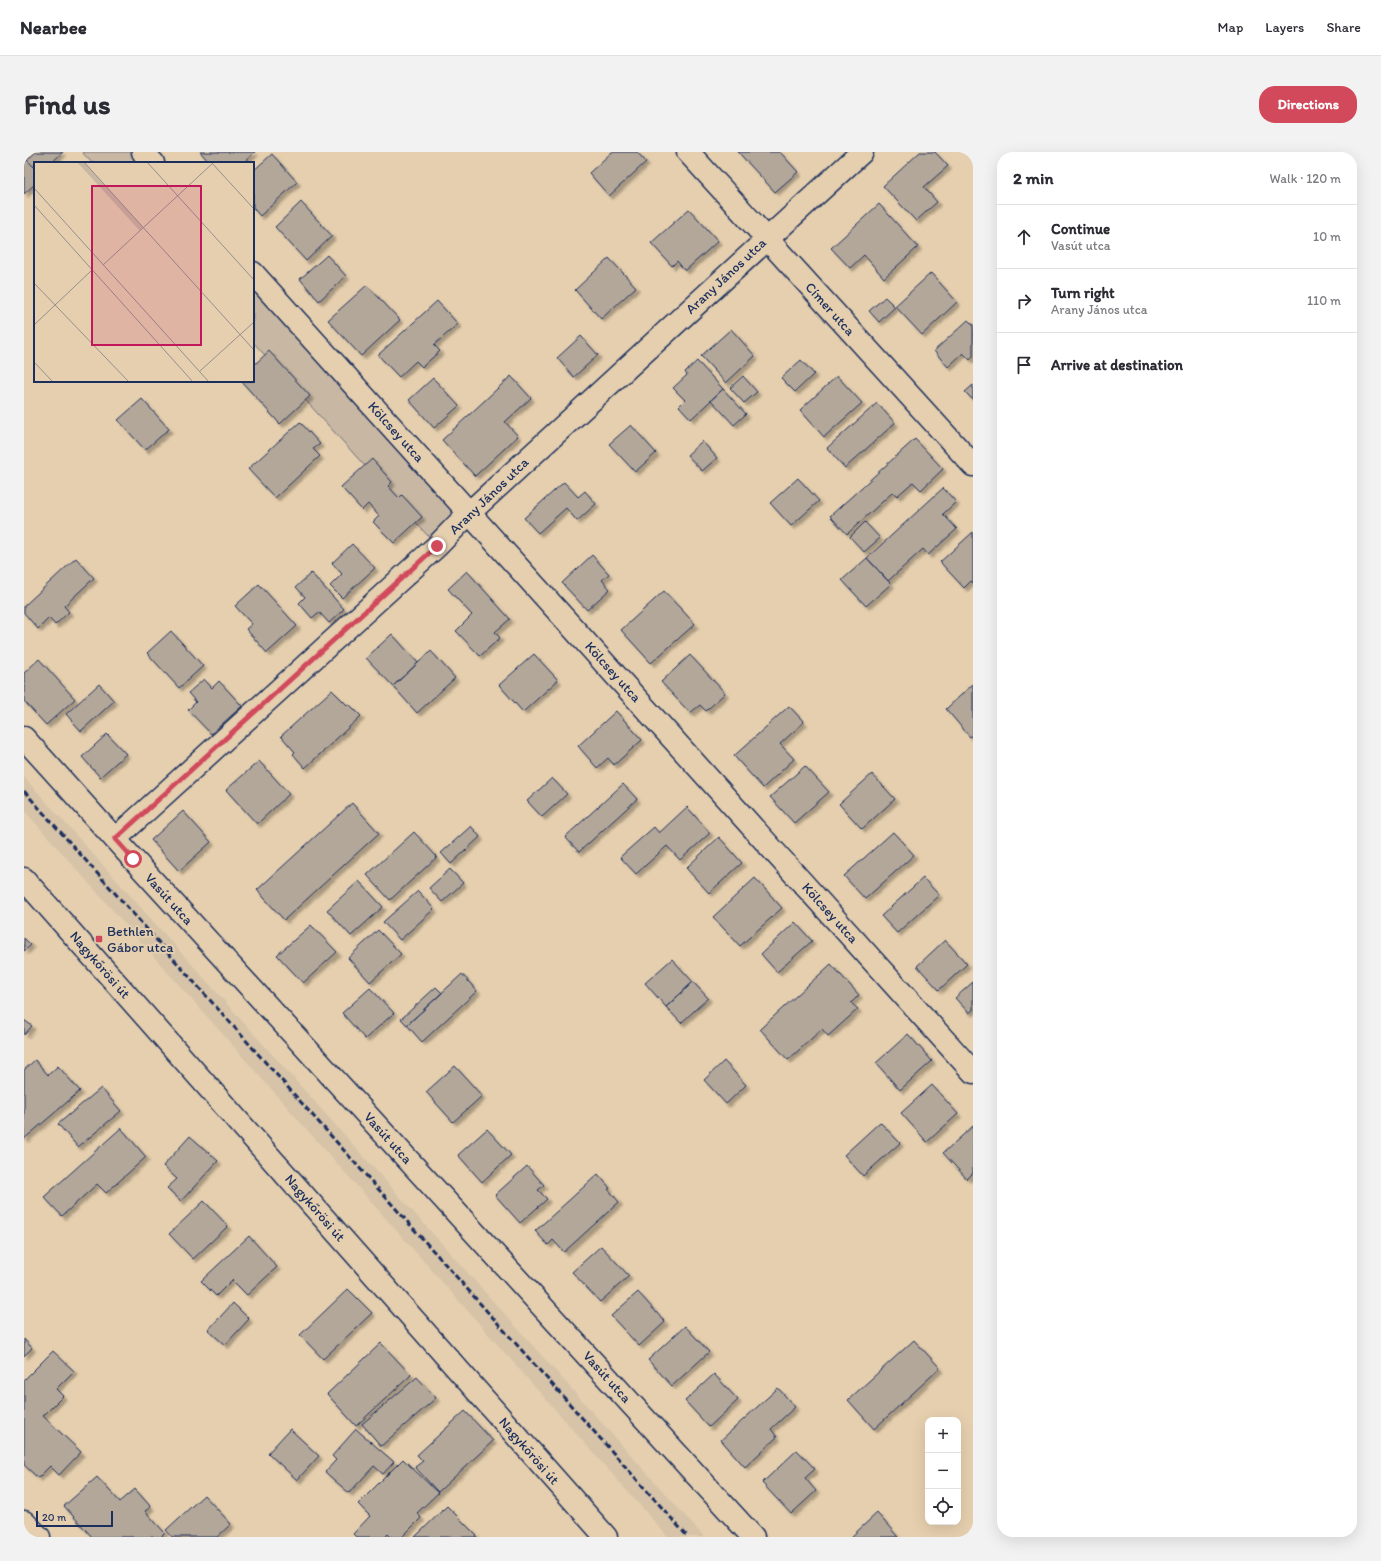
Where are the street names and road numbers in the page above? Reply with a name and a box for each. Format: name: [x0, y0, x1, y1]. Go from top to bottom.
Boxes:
street label: Arany János utca: [682, 234, 770, 318]
street label: Címer utca: [802, 279, 859, 340]
street label: Kölcsey utca: [364, 398, 428, 466]
street label: Arany János utca: [446, 453, 533, 538]
street label: Kölcsey utca: [581, 638, 645, 706]
street label: Vasút utca: [141, 870, 197, 929]
street label: Kölcsey utca: [798, 879, 862, 947]
street label: Nagykőrösi út: [66, 928, 134, 1002]
street label: Vasút utca: [360, 1109, 416, 1168]
street label: Nagykőrösi út: [281, 1171, 349, 1245]
street label: Vasút utca: [579, 1348, 635, 1407]
street label: Nagykőrösi út: [495, 1414, 563, 1488]

